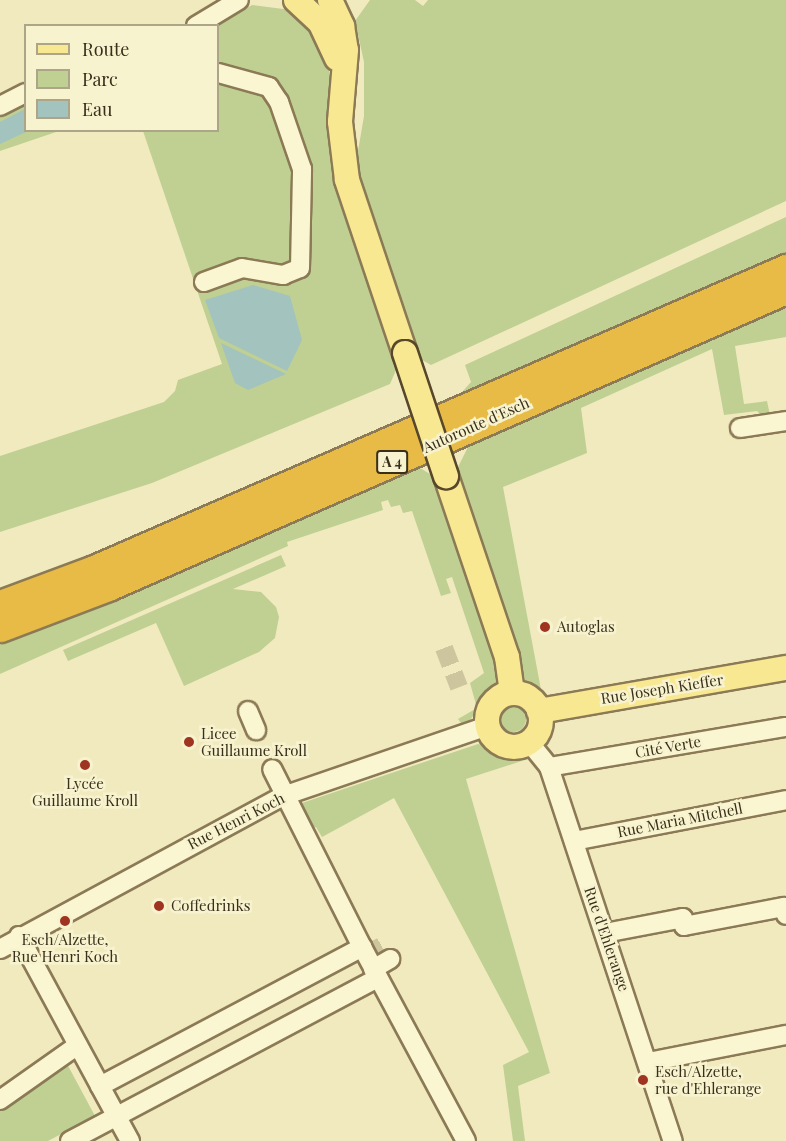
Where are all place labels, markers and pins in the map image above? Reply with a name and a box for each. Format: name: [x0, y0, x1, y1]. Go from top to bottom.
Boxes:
place label: Autoglas: [557, 618, 615, 636]
marker: Autoglas: [538, 620, 552, 634]
place label: Licee Guillaume Kroll: [201, 724, 307, 759]
marker: Licee Guillaume Kroll: [182, 735, 196, 749]
marker: Lycée Guillaume Kroll: [78, 758, 92, 772]
place label: Lycée Guillaume Kroll: [32, 774, 138, 809]
place label: Coffedrinks: [171, 897, 250, 915]
marker: Coffedrinks: [152, 899, 166, 913]
marker: Esch/Alzette, Rue Henri Koch: [58, 914, 72, 928]
place label: Esch/Alzette, Rue Henri Koch: [12, 930, 118, 965]
place label: Esch/Alzette, rue d'Ehlerange: [655, 1062, 761, 1097]
marker: Esch/Alzette, rue d'Ehlerange: [636, 1073, 650, 1087]

